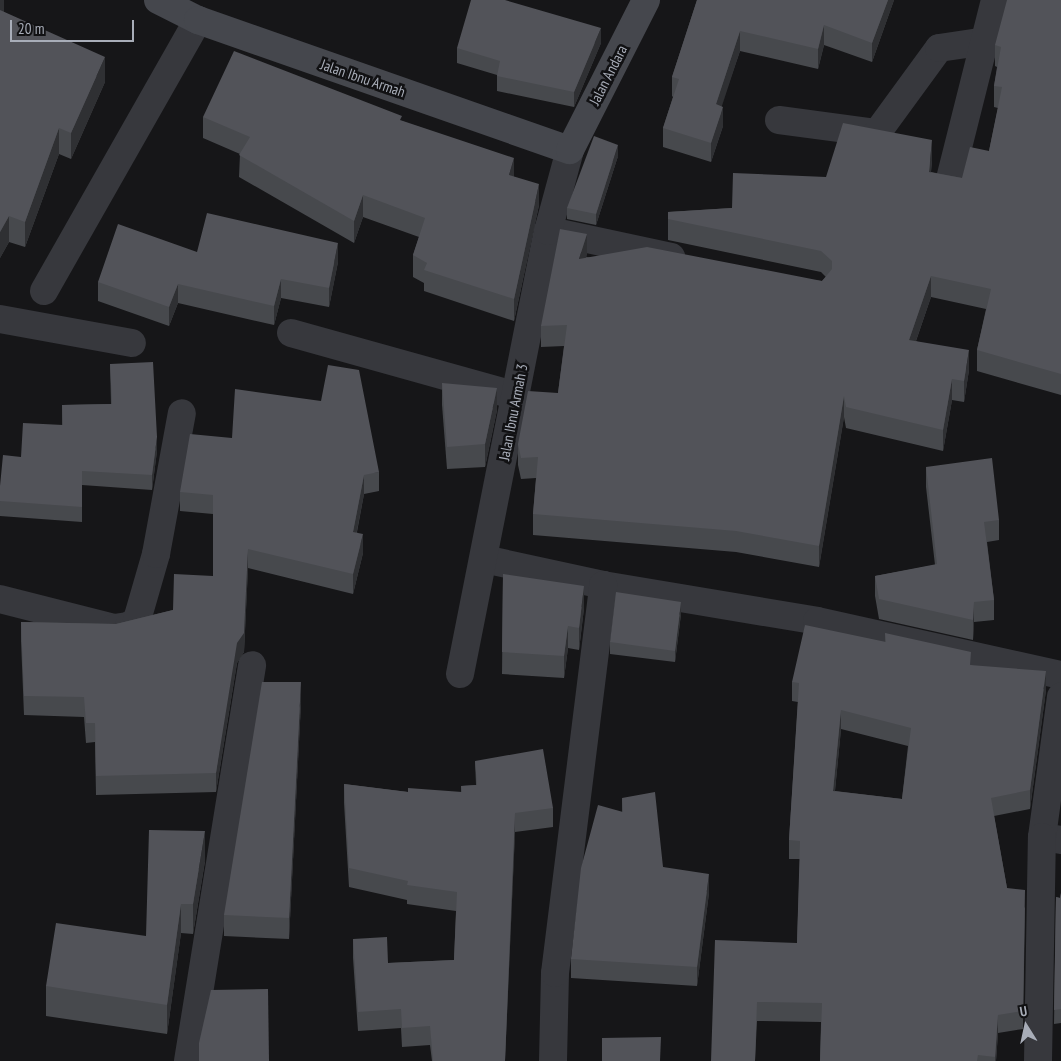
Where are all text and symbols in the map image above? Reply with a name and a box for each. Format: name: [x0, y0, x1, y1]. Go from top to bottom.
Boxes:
scale bar: [12, 10, 136, 42]
text: 20 m: [18, 19, 44, 38]
street label: Jalan Andara: [585, 42, 631, 108]
street label: Jalan Ibnu Armah: [318, 55, 408, 101]
street label: Jalan Ibnu Armah 3: [495, 362, 531, 462]
north arrow: [1001, 1001, 1051, 1051]
text: U: [1018, 1002, 1029, 1021]

